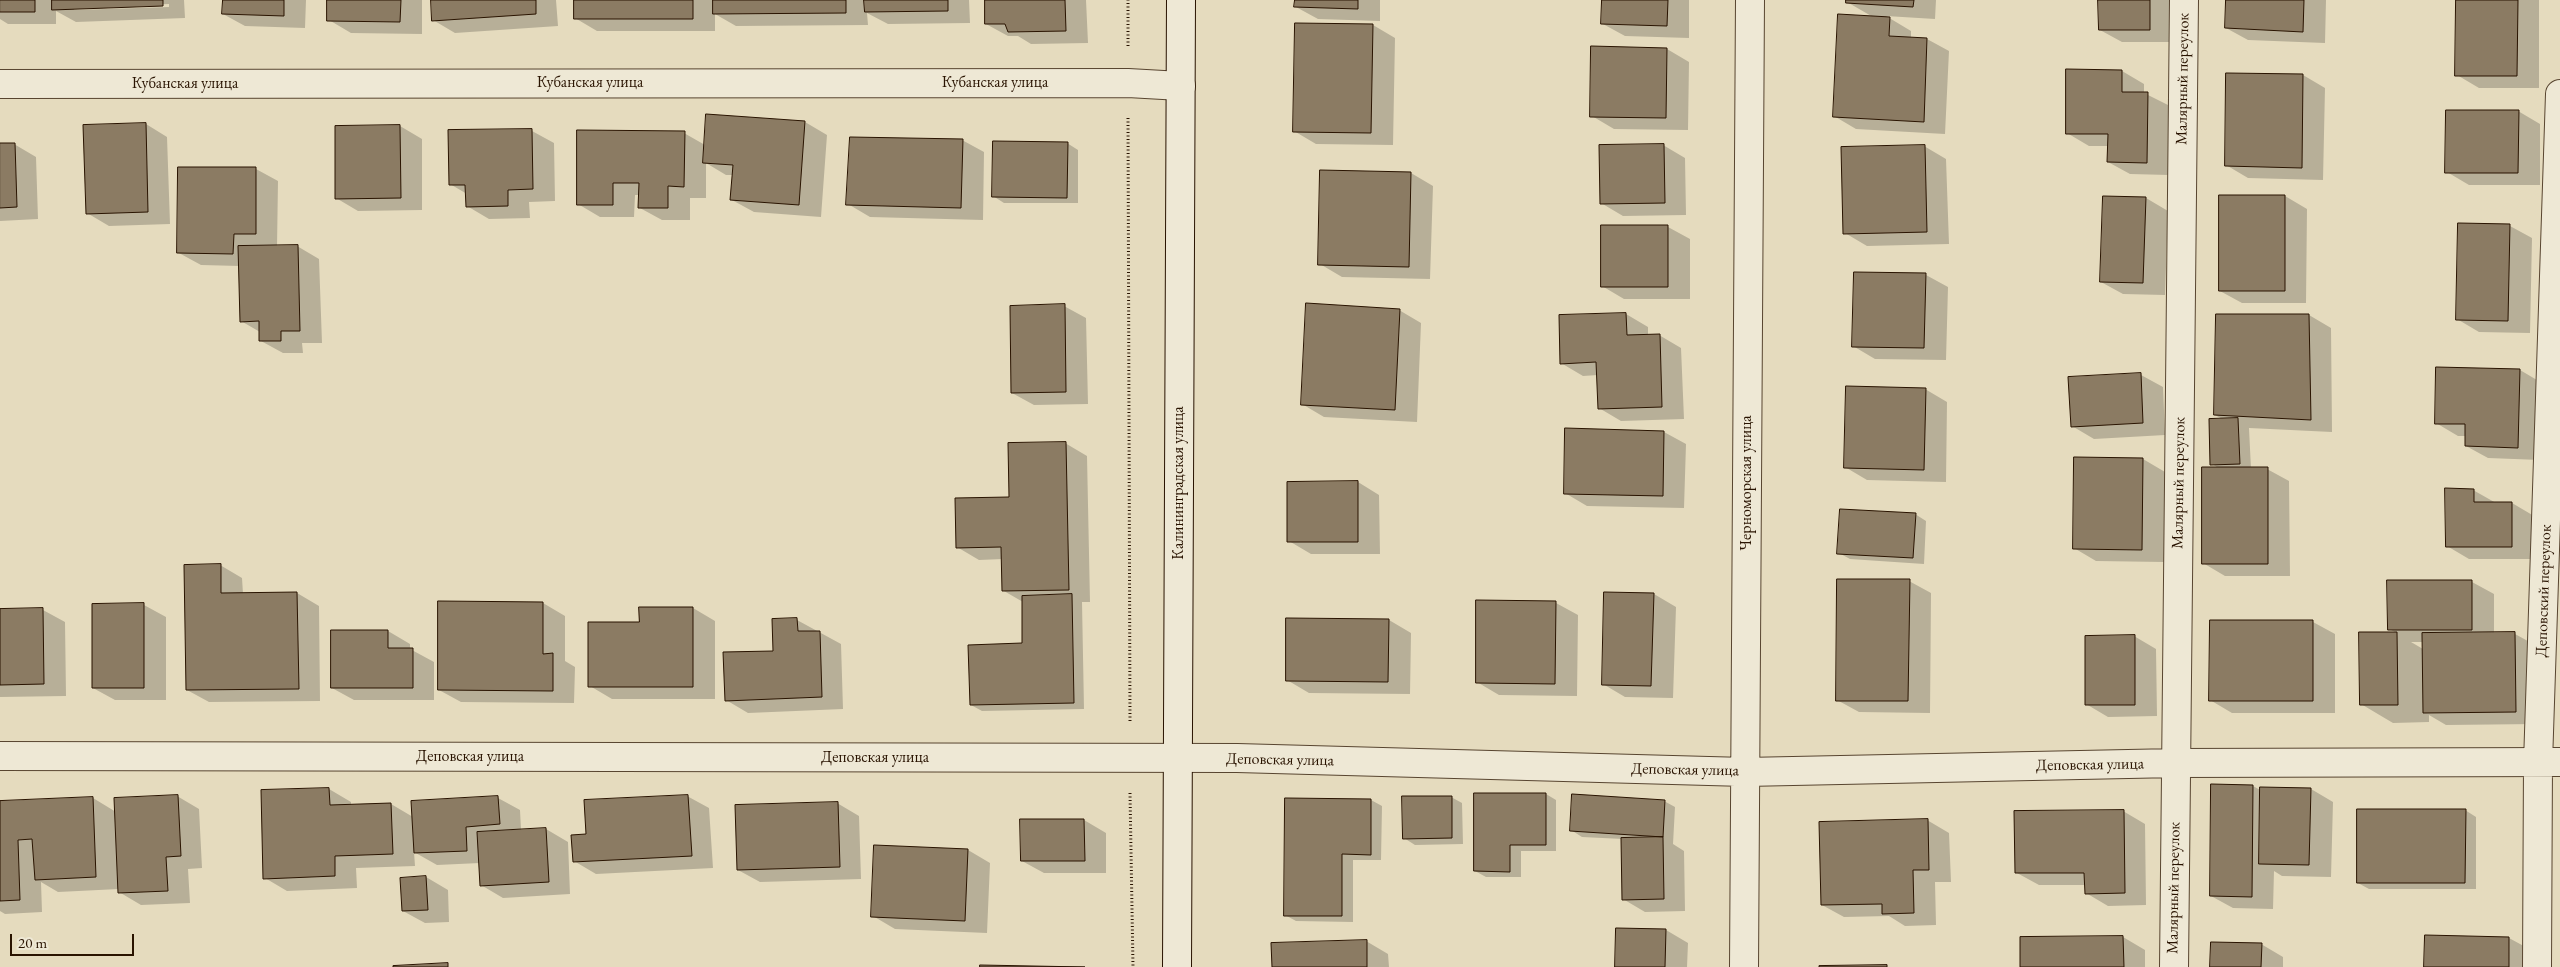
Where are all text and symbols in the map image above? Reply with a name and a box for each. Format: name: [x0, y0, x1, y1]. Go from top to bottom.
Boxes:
street label: Малярный переулок: [2172, 13, 2194, 145]
street label: Кубанская улица: [537, 73, 643, 93]
street label: Кубанская улица: [942, 73, 1048, 93]
street label: Кубанская улица: [132, 74, 238, 94]
street label: Калининградская улица: [1169, 406, 1189, 560]
street label: Черноморская улица: [1737, 415, 1757, 551]
street label: Малярный переулок: [2168, 417, 2190, 549]
street label: Деповский переулок: [2532, 524, 2556, 658]
street label: Деповская улица: [416, 747, 524, 767]
street label: Деповская улица: [821, 748, 929, 768]
street label: Деповская улица: [1226, 749, 1334, 771]
street label: Деповская улица: [2036, 754, 2144, 776]
street label: Деповская улица: [1631, 759, 1739, 781]
street label: Малярный переулок: [2163, 822, 2185, 954]
scale bar: [12, 924, 136, 956]
text: 20 m: [18, 933, 47, 952]

